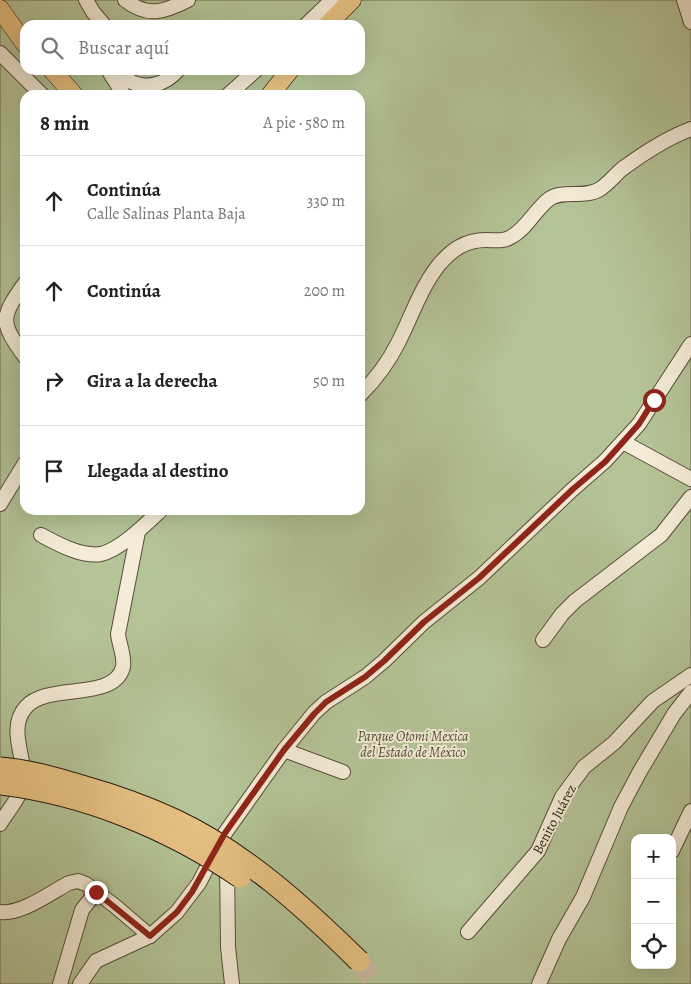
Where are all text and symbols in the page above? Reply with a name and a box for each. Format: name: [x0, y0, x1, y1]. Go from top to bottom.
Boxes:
search box: [20, 20, 365, 75]
icon: search: [38, 34, 66, 62]
text: Buscar aquí: [78, 35, 169, 61]
text: 8 min: [40, 109, 89, 137]
text: A pie · 580 m: [263, 112, 345, 134]
text: Continúa: [87, 177, 161, 203]
icon: ahead: [40, 187, 68, 215]
text: 330 m: [307, 190, 345, 212]
text: Calle Salinas Planta Baja: [87, 203, 246, 225]
icon: ahead: [40, 277, 68, 305]
text: Continúa: [87, 278, 161, 304]
text: 200 m: [304, 280, 345, 302]
icon: right: [40, 367, 68, 395]
text: Gira a la derecha: [87, 368, 218, 394]
text: 50 m: [313, 370, 345, 392]
route start: [643, 389, 666, 412]
icon: arrive: [40, 457, 68, 485]
text: Llegada al destino: [87, 458, 229, 484]
park label: Parque Otomí Mexica del Estado de México: [358, 727, 469, 762]
street label: Benito Juárez: [528, 781, 581, 858]
map controls: [631, 834, 676, 969]
button: +: [631, 834, 676, 879]
button: −: [631, 879, 676, 924]
route end: [85, 881, 108, 904]
button: locate: [631, 924, 676, 969]

